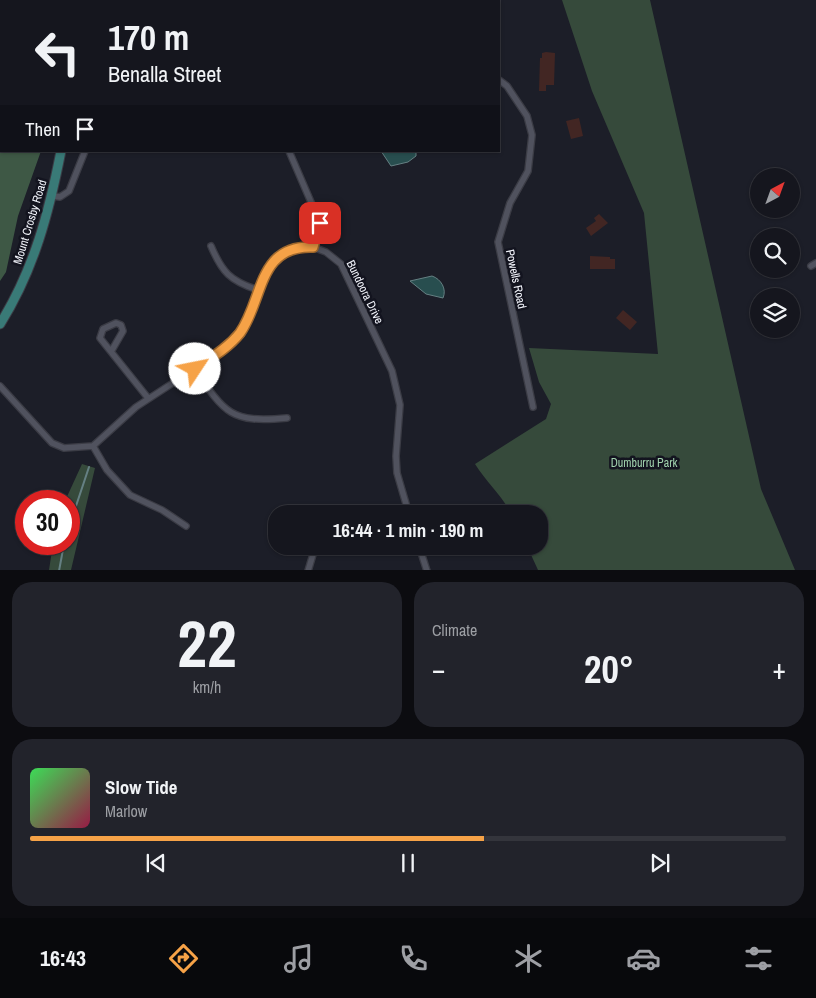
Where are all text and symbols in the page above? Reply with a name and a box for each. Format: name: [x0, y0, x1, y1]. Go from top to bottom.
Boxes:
text: 170 m: [108, 14, 189, 61]
icon: left: [25, 20, 90, 85]
text: Benalla Street: [108, 59, 221, 89]
icon: arrive: [71, 115, 99, 143]
text: Then: [25, 116, 61, 142]
north arrow: [750, 168, 800, 218]
map controls: [750, 168, 800, 338]
street label: Mount Crosby Road: [10, 178, 50, 266]
pin: [299, 202, 341, 244]
icon: arrive: [306, 209, 334, 237]
button: search: [750, 228, 800, 278]
street label: Powells Road: [502, 248, 530, 310]
street label: Bundoora Drive: [343, 258, 387, 326]
button: layers: [750, 288, 800, 338]
position arrow: [168, 342, 220, 394]
park label: Dumburru Park: [611, 455, 677, 471]
speed limit sign: 30: [15, 490, 80, 555]
text: 16:44 · 1 min · 190 m: [333, 517, 483, 543]
text: 22: [177, 600, 237, 687]
text: Climate: [432, 619, 477, 641]
text: 20°: [584, 644, 634, 695]
text: −: [432, 650, 445, 688]
text: +: [773, 650, 786, 688]
text: km/h: [193, 676, 221, 698]
text: Slow Tide: [105, 774, 177, 800]
text: Marlow: [105, 800, 147, 822]
icon: previous: [142, 849, 170, 877]
icon: pause: [394, 849, 422, 877]
icon: next: [646, 849, 674, 877]
icon: directions: [166, 941, 201, 976]
icon: music: [281, 941, 316, 976]
icon: phone: [396, 941, 431, 976]
icon: climate: [511, 941, 546, 976]
icon: car: [626, 941, 661, 976]
icon: filters: [741, 941, 776, 976]
text: 16:43: [40, 943, 86, 973]

